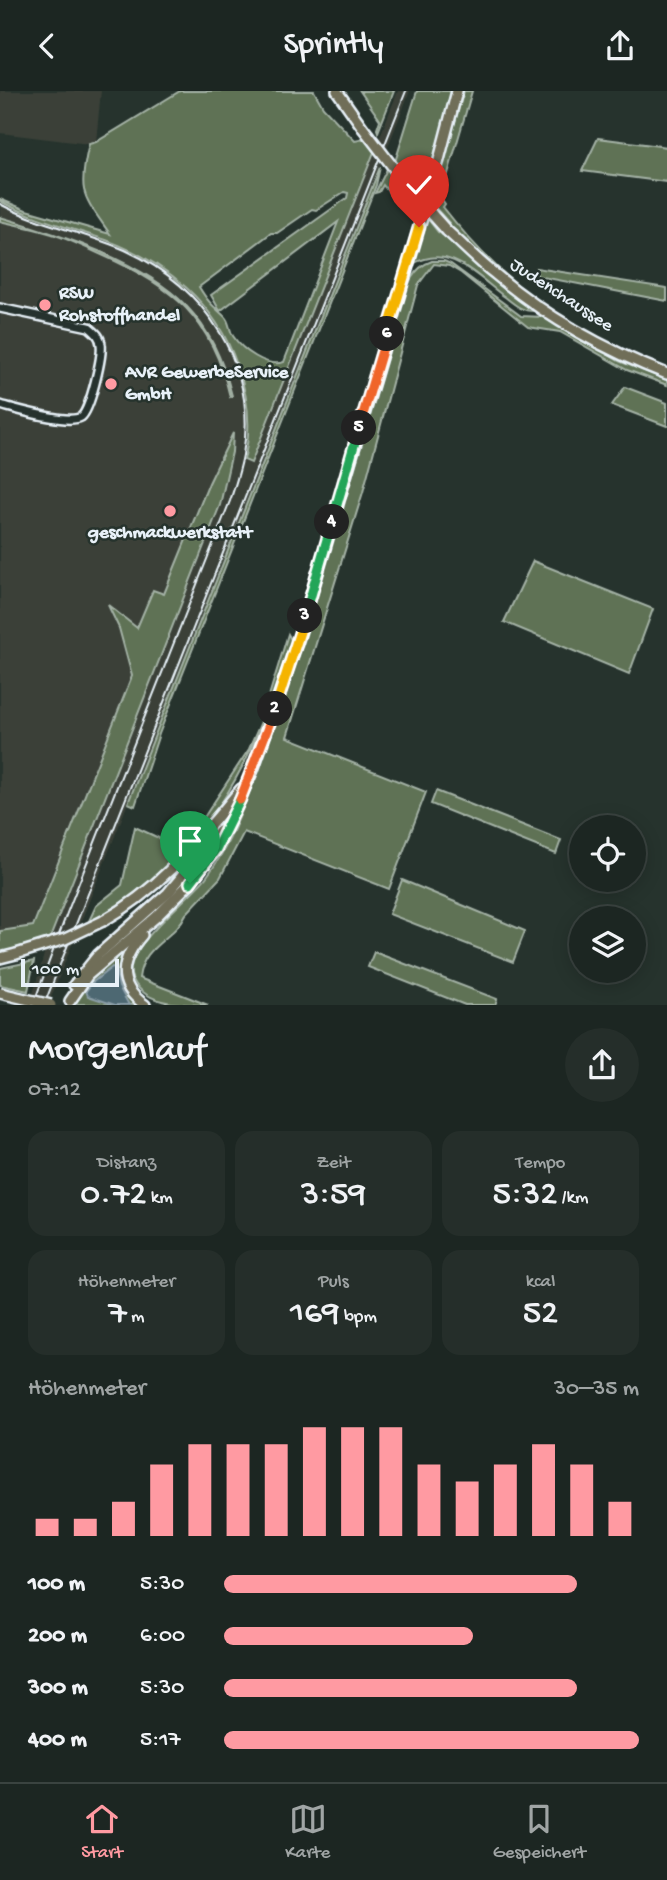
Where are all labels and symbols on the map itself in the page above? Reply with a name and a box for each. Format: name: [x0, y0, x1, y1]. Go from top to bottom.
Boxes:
pin: [389, 155, 449, 227]
street label: Judenchaussee: [505, 254, 617, 338]
place label: RSW Rohstoffhandel: [58, 283, 180, 328]
marker: RSW Rohstoffhandel: [37, 297, 53, 313]
pin: 6: [370, 317, 404, 351]
place label: AVR GewerbeService GmbH: [124, 362, 289, 407]
marker: AVR GewerbeService GmbH: [103, 376, 119, 392]
pin: 5: [342, 411, 376, 445]
marker: geschmackwerkstatt: [162, 503, 178, 519]
pin: 4: [314, 505, 350, 539]
place label: geschmackwerkstatt: [87, 522, 254, 545]
pin: 3: [288, 599, 322, 633]
pin: 2: [258, 691, 292, 727]
pin: [160, 811, 220, 883]
scale bar: [21, 956, 119, 988]

